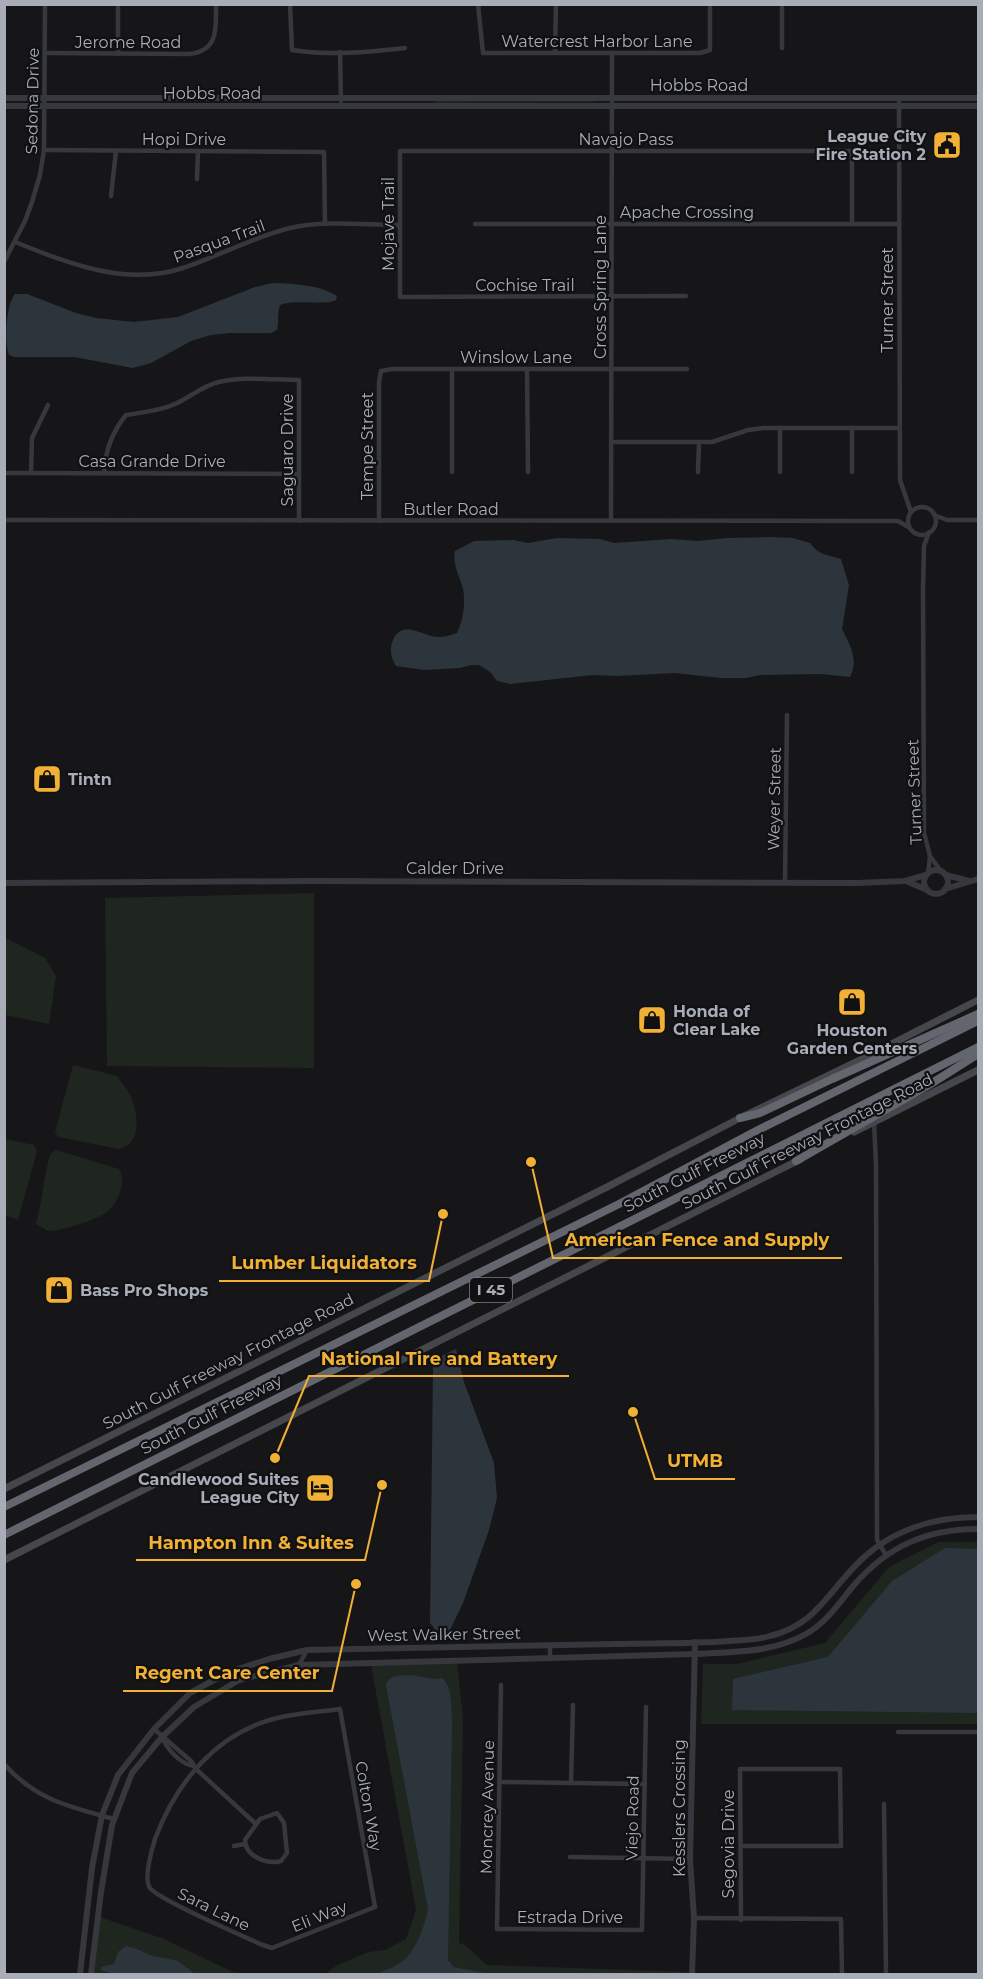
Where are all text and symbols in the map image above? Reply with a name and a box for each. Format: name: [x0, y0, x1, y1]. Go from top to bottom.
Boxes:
street label: Watercrest Harbor Lane: [501, 32, 693, 51]
street label: Jerome Road: [74, 33, 181, 52]
street label: Sedona Drive: [22, 47, 43, 155]
street label: Hobbs Road: [650, 76, 748, 95]
street label: Hobbs Road: [163, 84, 261, 103]
place label: League City Fire Station 2: [816, 127, 926, 164]
public building icon: League City Fire Station 2: [931, 129, 963, 161]
street label: Hopi Drive: [142, 130, 226, 149]
street label: Navajo Pass: [579, 130, 674, 149]
street label: Mojave Trail: [379, 177, 398, 271]
street label: Apache Crossing: [620, 203, 754, 222]
street label: Cross Spring Lane: [591, 215, 610, 359]
street label: Pasqua Trail: [171, 216, 268, 267]
street label: Turner Street: [878, 247, 897, 353]
street label: Cochise Trail: [475, 276, 575, 295]
street label: Winslow Lane: [460, 348, 572, 367]
street label: Tempe Street: [358, 391, 377, 500]
street label: Saguaro Drive: [278, 394, 297, 506]
street label: Casa Grande Drive: [78, 452, 226, 471]
street label: Butler Road: [403, 500, 499, 519]
street label: Turner Street: [903, 738, 926, 845]
street label: Weyer Street: [764, 747, 785, 851]
shop icon: Tintn: [31, 763, 63, 795]
place label: Tintn: [68, 770, 112, 789]
street label: Calder Drive: [406, 859, 504, 878]
shop icon: Houston Garden Centers: [836, 986, 868, 1018]
place label: Honda of Clear Lake: [673, 1002, 760, 1039]
shop icon: Honda of Clear Lake: [636, 1004, 668, 1036]
place label: Houston Garden Centers: [787, 1021, 918, 1058]
street label: South Gulf Freeway Frontage Road: [678, 1069, 936, 1213]
street label: South Gulf Freeway: [620, 1128, 768, 1216]
callout: American Fence and Supply: [553, 1222, 842, 1258]
text: American Fence and Supply: [564, 1229, 830, 1251]
callout: Lumber Liquidators: [219, 1245, 429, 1281]
text: Lumber Liquidators: [231, 1252, 417, 1274]
shop icon: Bass Pro Shops: [43, 1274, 75, 1306]
road number: I 45: [470, 1278, 512, 1302]
place label: Bass Pro Shops: [80, 1281, 209, 1300]
street label: South Gulf Freeway Frontage Road: [99, 1289, 357, 1433]
callout: National Tire and Battery: [309, 1340, 569, 1376]
text: National Tire and Battery: [321, 1348, 557, 1370]
street label: South Gulf Freeway: [137, 1370, 285, 1458]
callout: UTMB: [655, 1443, 735, 1479]
text: UTMB: [667, 1450, 723, 1472]
place label: Candlewood Suites League City: [138, 1470, 300, 1507]
hotel icon: Candlewood Suites League City: [304, 1472, 336, 1504]
callout: Hampton Inn & Suites: [136, 1524, 365, 1560]
text: Hampton Inn & Suites: [148, 1532, 354, 1554]
street label: West Walker Street: [367, 1624, 521, 1645]
callout: Regent Care Center: [123, 1655, 332, 1691]
text: Regent Care Center: [134, 1662, 320, 1684]
street label: Kesslers Crossing: [670, 1739, 689, 1877]
street label: Moncrey Avenue: [477, 1740, 498, 1874]
street label: Colton Way: [351, 1760, 386, 1853]
street label: Viejo Road: [622, 1775, 643, 1861]
street label: Segovia Drive: [719, 1790, 738, 1898]
street label: Sara Lane: [175, 1884, 253, 1935]
street label: Eli Way: [289, 1897, 350, 1936]
street label: Estrada Drive: [517, 1908, 623, 1927]

